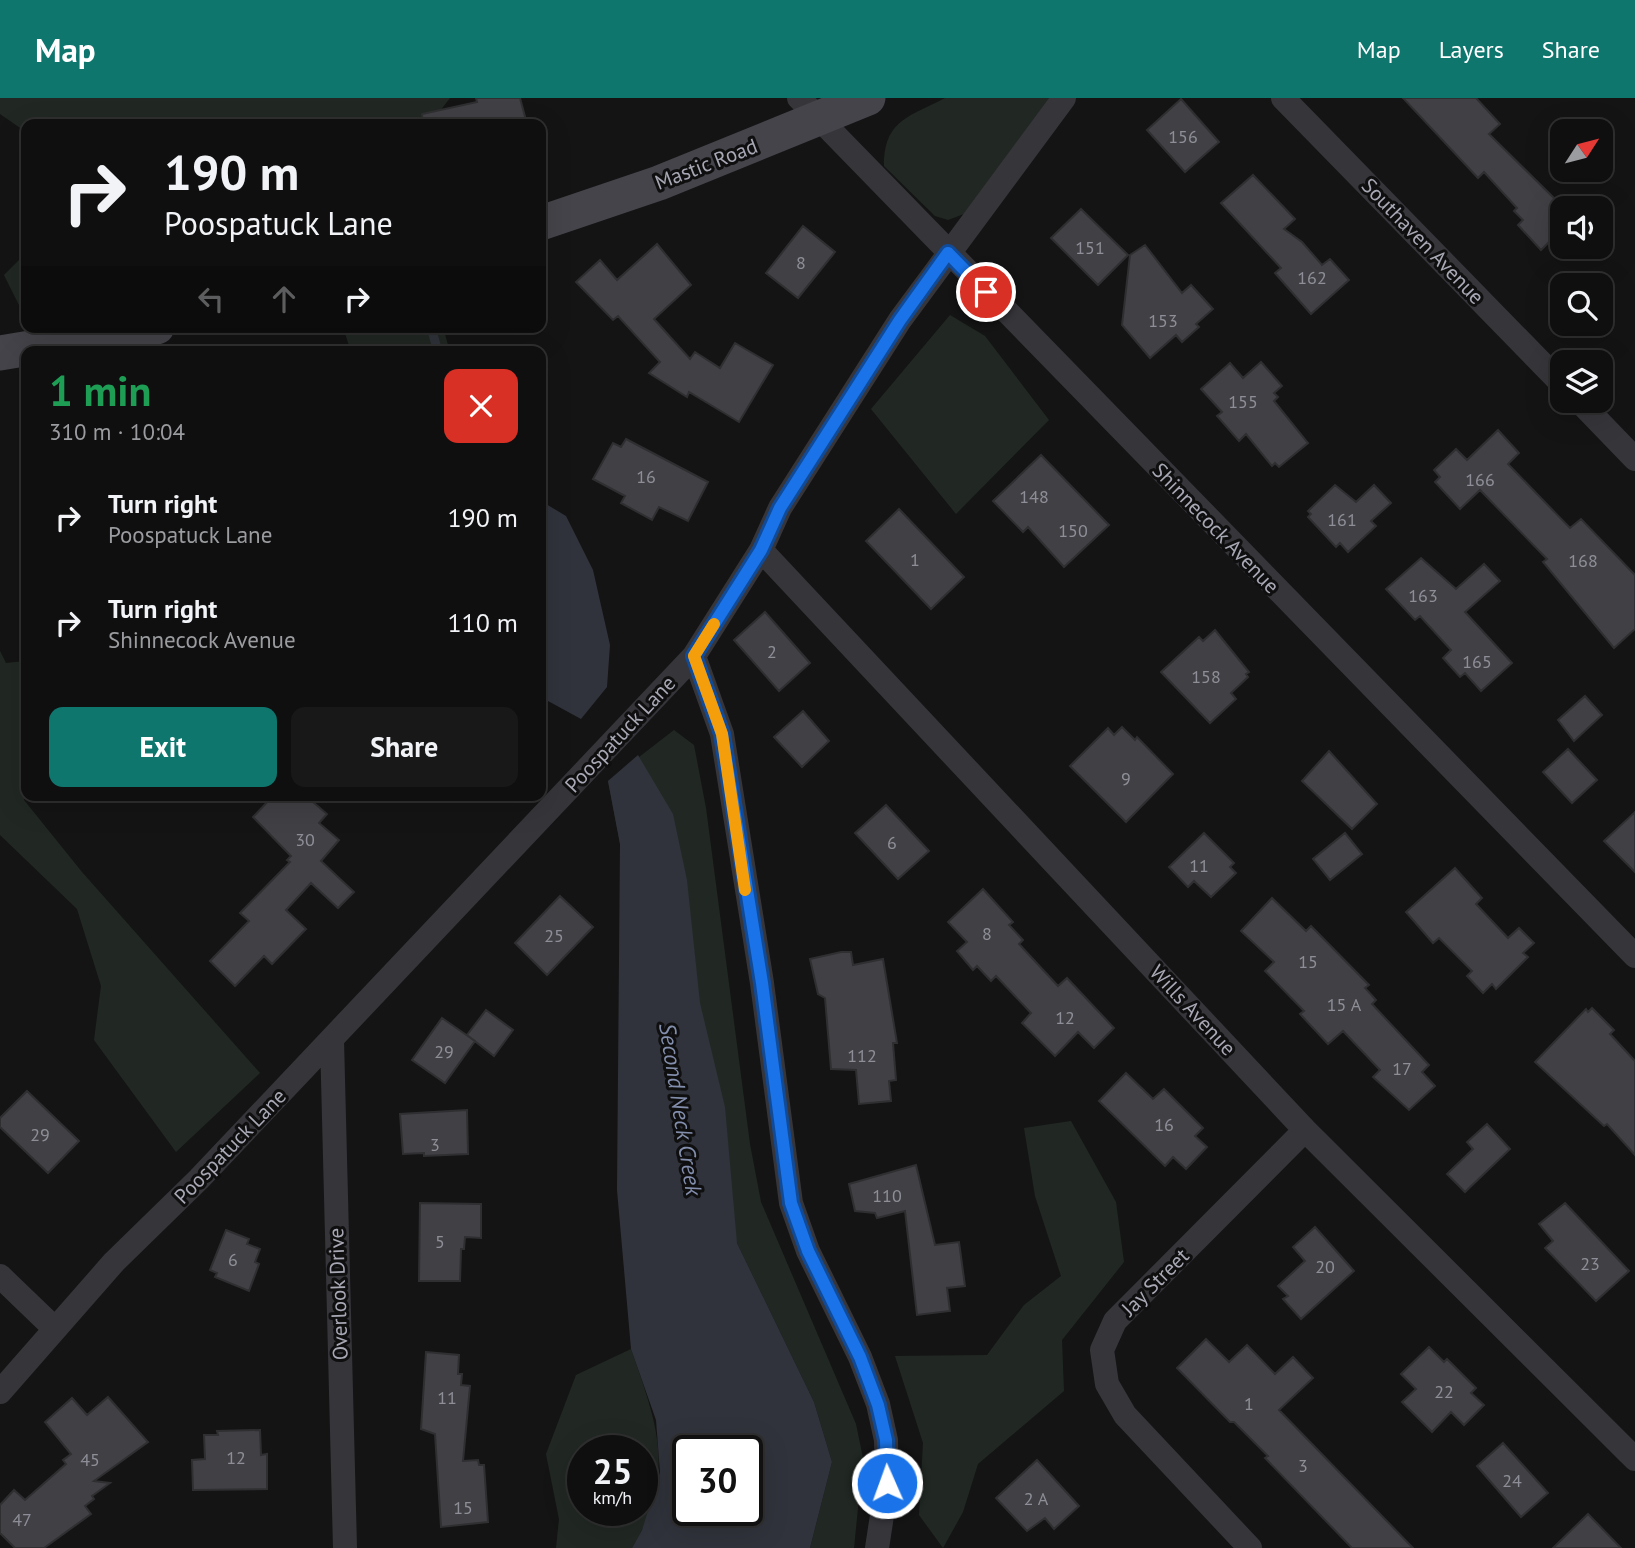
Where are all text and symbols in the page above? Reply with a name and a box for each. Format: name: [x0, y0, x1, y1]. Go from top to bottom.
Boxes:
text: Map: [35, 28, 96, 71]
text: Map: [1357, 34, 1401, 65]
text: Layers: [1439, 34, 1504, 65]
text: Share: [1542, 34, 1600, 65]
north arrow: [1550, 119, 1614, 182]
map controls: [1550, 119, 1613, 413]
house number: 156: [1168, 125, 1198, 148]
street label: Mastic Road: [651, 132, 761, 196]
text: 190 m: [164, 140, 299, 204]
icon: right: [49, 147, 140, 238]
street label: Southaven Avenue: [1356, 172, 1490, 310]
button: sound: [1550, 196, 1613, 259]
text: Poospatuck Lane: [164, 202, 393, 244]
house number: 151: [1075, 236, 1105, 259]
house number: 8: [796, 251, 806, 274]
pin: [956, 262, 1016, 322]
house number: 162: [1297, 266, 1327, 289]
icon: arrive: [967, 273, 1005, 311]
button: search: [1550, 273, 1613, 336]
icon: left: [192, 280, 230, 318]
icon: ahead: [265, 280, 303, 318]
icon: right: [338, 280, 376, 318]
house number: 153: [1148, 309, 1178, 332]
button: layers: [1550, 350, 1613, 413]
text: 1 min: [49, 363, 151, 418]
button: close: [444, 369, 518, 443]
house number: 155: [1228, 390, 1258, 413]
text: 310 m · 10:04: [49, 417, 185, 446]
street label: Shinnecock Avenue: [1147, 457, 1285, 599]
house number: 16: [636, 465, 656, 488]
house number: 166: [1465, 468, 1495, 491]
house number: 148: [1019, 485, 1049, 508]
text: Turn right: [108, 487, 217, 520]
icon: right: [49, 499, 87, 537]
text: 190 m: [447, 501, 518, 534]
house number: 161: [1327, 508, 1357, 531]
house number: 150: [1058, 519, 1088, 542]
text: Poospatuck Lane: [108, 520, 272, 549]
house number: 1: [910, 548, 920, 571]
house number: 168: [1568, 549, 1598, 572]
house number: 163: [1408, 584, 1438, 607]
text: Turn right: [108, 592, 217, 625]
icon: right: [49, 604, 87, 642]
text: 110 m: [447, 606, 518, 639]
text: Shinnecock Avenue: [108, 625, 296, 654]
house number: 2: [767, 640, 777, 663]
house number: 165: [1462, 650, 1492, 673]
house number: 158: [1191, 665, 1221, 688]
street label: Poospatuck Lane: [559, 670, 681, 798]
button: Exit: [49, 707, 277, 787]
button: Share: [291, 707, 518, 787]
house number: 9: [1121, 767, 1131, 790]
house number: 30: [295, 828, 315, 851]
house number: 6: [887, 831, 897, 854]
house number: 11: [1189, 854, 1209, 877]
house number: 8: [982, 922, 992, 945]
house number: 25: [544, 924, 564, 947]
house number: 15: [1298, 950, 1318, 973]
street label: Wills Avenue: [1144, 959, 1242, 1061]
house number: 15 A: [1327, 993, 1362, 1016]
house number: 12: [1055, 1006, 1075, 1029]
water label: Second Neck Creek: [653, 1021, 709, 1199]
house number: 29: [434, 1040, 454, 1063]
house number: 112: [847, 1044, 877, 1067]
house number: 17: [1392, 1057, 1412, 1080]
street label: Poospatuck Lane: [168, 1083, 292, 1209]
house number: 16: [1154, 1113, 1174, 1136]
house number: 29: [30, 1123, 50, 1146]
house number: 3: [430, 1133, 440, 1156]
house number: 110: [872, 1184, 902, 1207]
street label: Overlook Drive: [322, 1227, 354, 1361]
house number: 5: [435, 1230, 445, 1253]
street label: Jay Street: [1115, 1242, 1195, 1322]
house number: 6: [228, 1248, 238, 1271]
house number: 23: [1580, 1252, 1600, 1275]
house number: 20: [1315, 1255, 1335, 1278]
house number: 22: [1434, 1380, 1454, 1403]
house number: 11: [437, 1386, 457, 1409]
house number: 1: [1244, 1392, 1254, 1415]
speed limit sign: 30: [672, 1435, 763, 1526]
house number: 12: [226, 1446, 246, 1469]
position arrow: [850, 1446, 924, 1520]
house number: 45: [80, 1448, 100, 1471]
text: 25: [593, 1448, 632, 1494]
house number: 3: [1298, 1454, 1308, 1477]
house number: 24: [1502, 1469, 1522, 1492]
text: km/h: [593, 1486, 632, 1509]
house number: 2 A: [1024, 1487, 1049, 1510]
house number: 15: [453, 1496, 473, 1519]
house number: 47: [12, 1508, 32, 1531]

